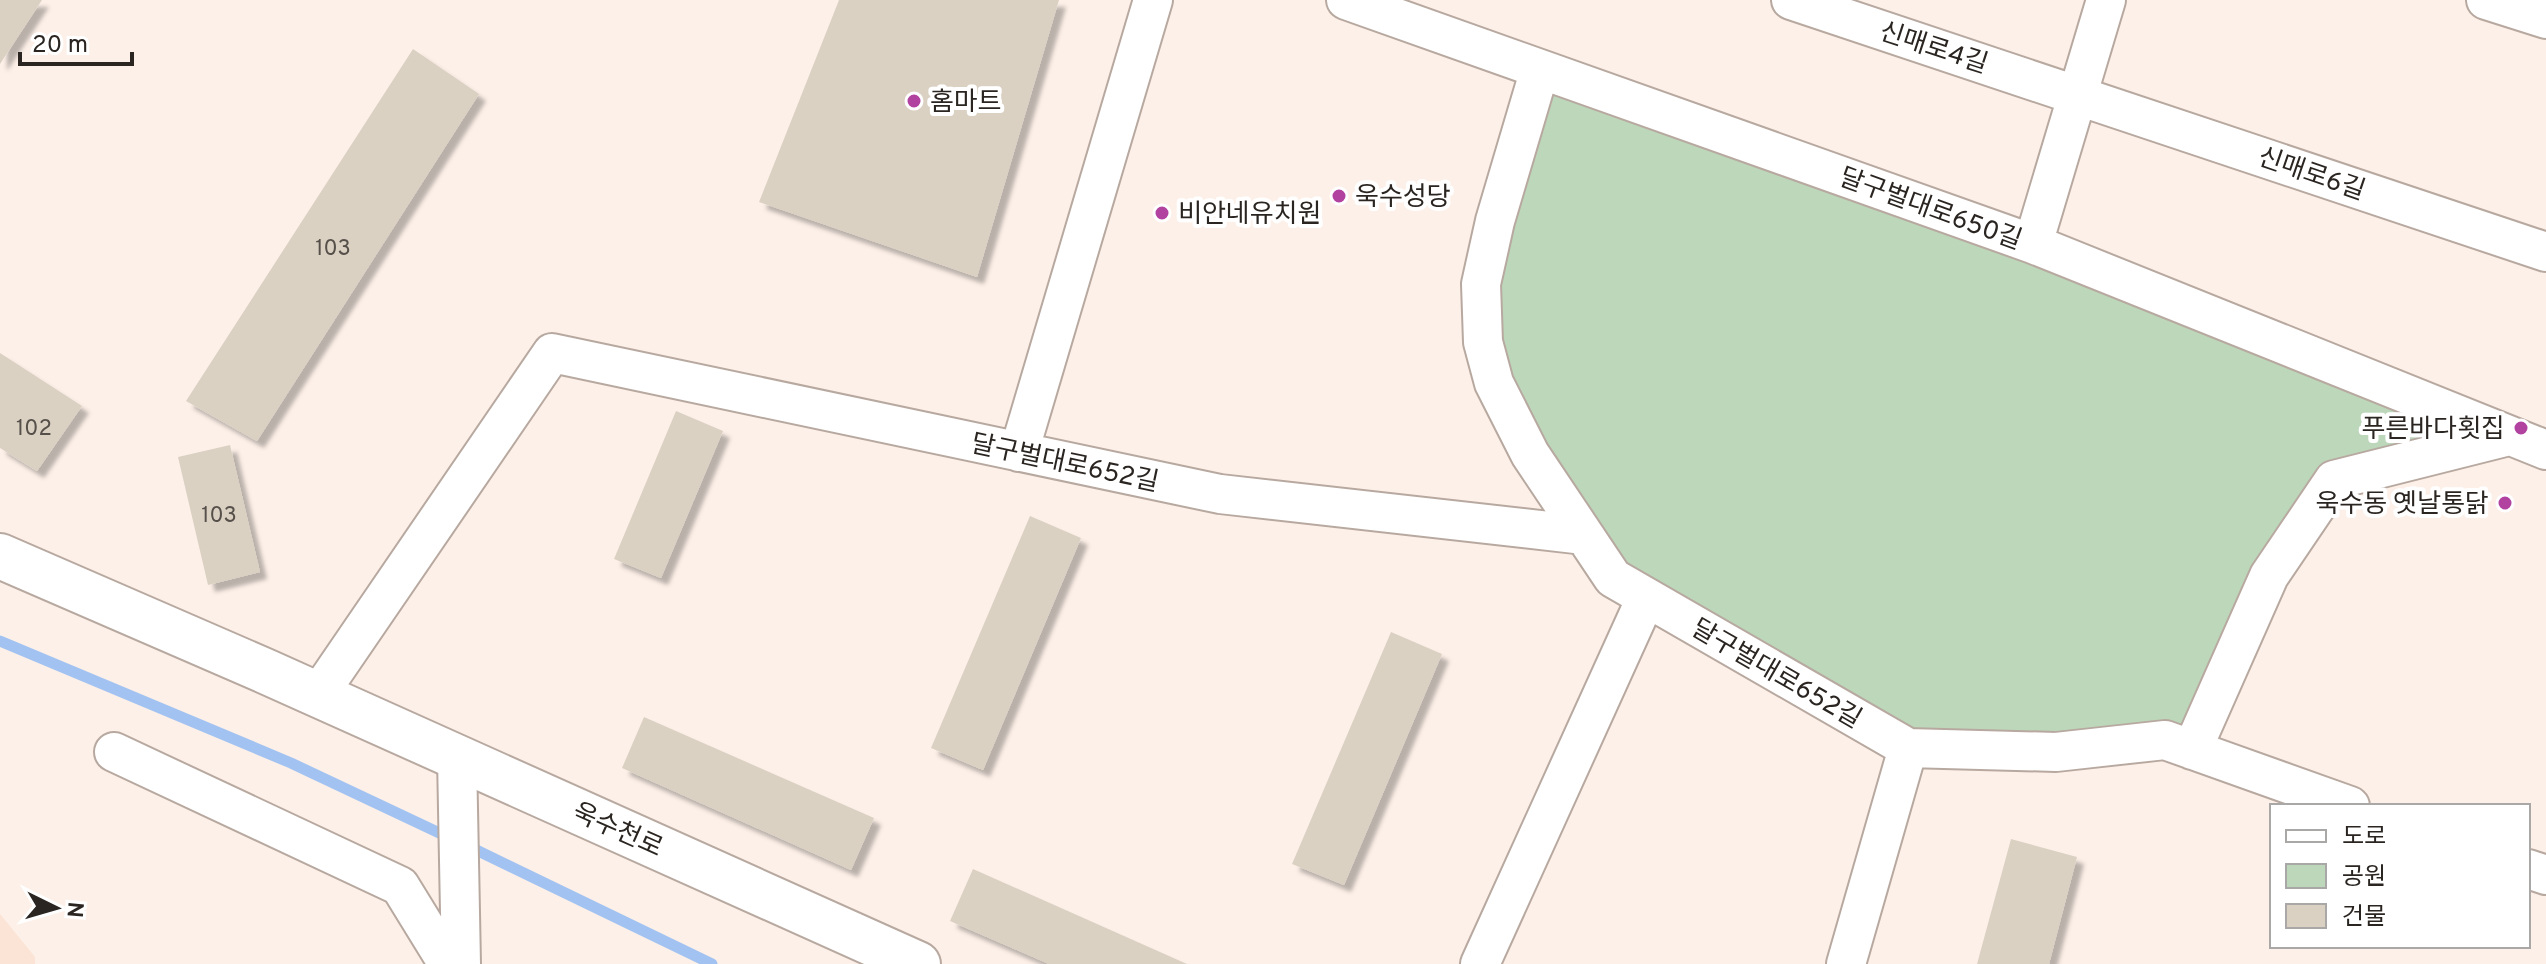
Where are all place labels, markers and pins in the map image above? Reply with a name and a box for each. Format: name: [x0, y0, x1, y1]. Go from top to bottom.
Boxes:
place label: 홈마트: [930, 87, 1002, 120]
marker: 홈마트: [905, 92, 923, 110]
place label: 욱수성당: [1355, 182, 1451, 215]
marker: 욱수성당: [1330, 187, 1348, 205]
place label: 비안네유치원: [1178, 199, 1322, 232]
marker: 비안네유치원: [1153, 204, 1171, 222]
place label: 푸른바다횟집: [2361, 414, 2505, 447]
marker: 푸른바다횟집: [2512, 419, 2530, 437]
place label: 욱수동 옛날통닭: [2315, 489, 2489, 522]
marker: 욱수동 옛날통닭: [2496, 494, 2514, 512]

